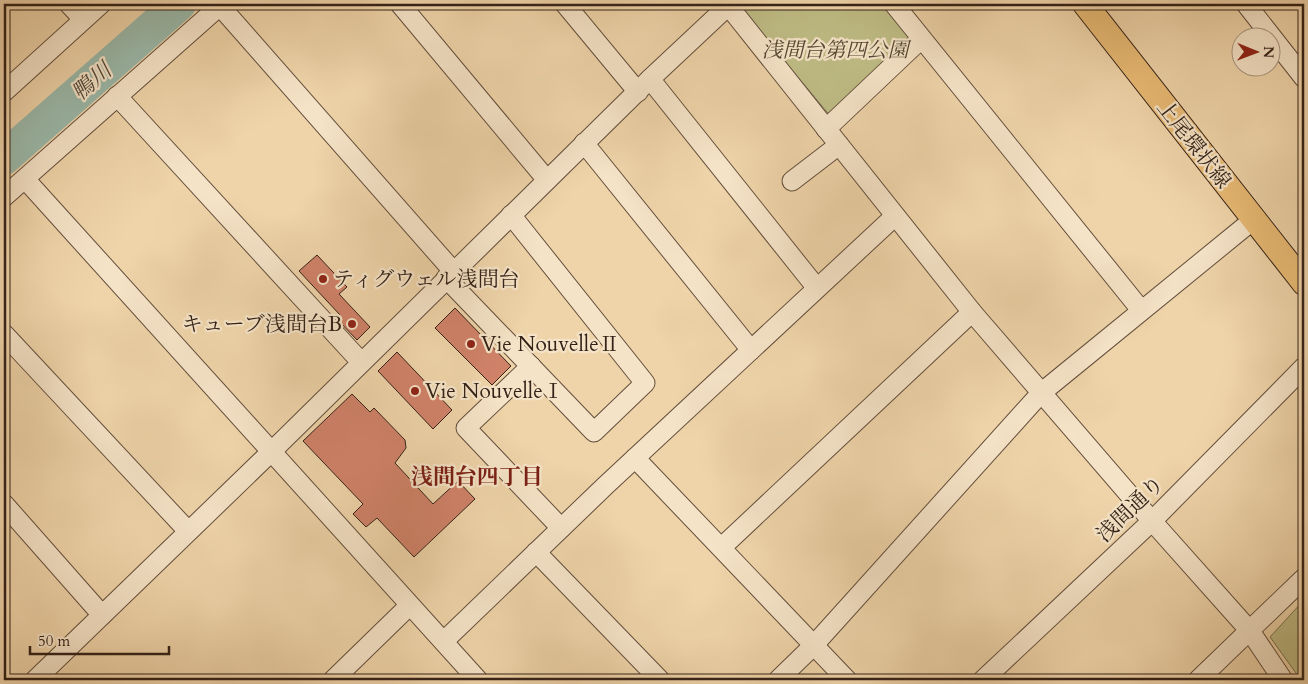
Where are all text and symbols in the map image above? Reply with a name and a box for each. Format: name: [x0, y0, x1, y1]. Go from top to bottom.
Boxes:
north arrow: [1230, 28, 1280, 78]
park label: 浅間台第四公園: [762, 36, 911, 65]
text: N: [1259, 46, 1278, 58]
water label: 鴨川: [65, 55, 120, 108]
street label: 上尾環状線: [1150, 94, 1237, 195]
place label: ティグウェル浅間台: [333, 265, 519, 294]
marker: ティグウェル浅間台: [317, 273, 329, 285]
place label: キューブ浅間台B: [182, 310, 342, 339]
marker: キューブ浅間台B: [346, 318, 358, 330]
place label: Vie NouvelleⅡ: [481, 330, 620, 359]
marker: Vie NouvelleⅡ: [465, 338, 477, 350]
place label: Vie NouvelleⅠ: [425, 377, 564, 406]
marker: Vie NouvelleⅠ: [409, 385, 421, 397]
district label: 浅間台四丁目: [411, 462, 543, 492]
street label: 浅間通り: [1090, 470, 1171, 549]
scale bar: [30, 624, 169, 656]
text: 50 m: [38, 631, 70, 651]

